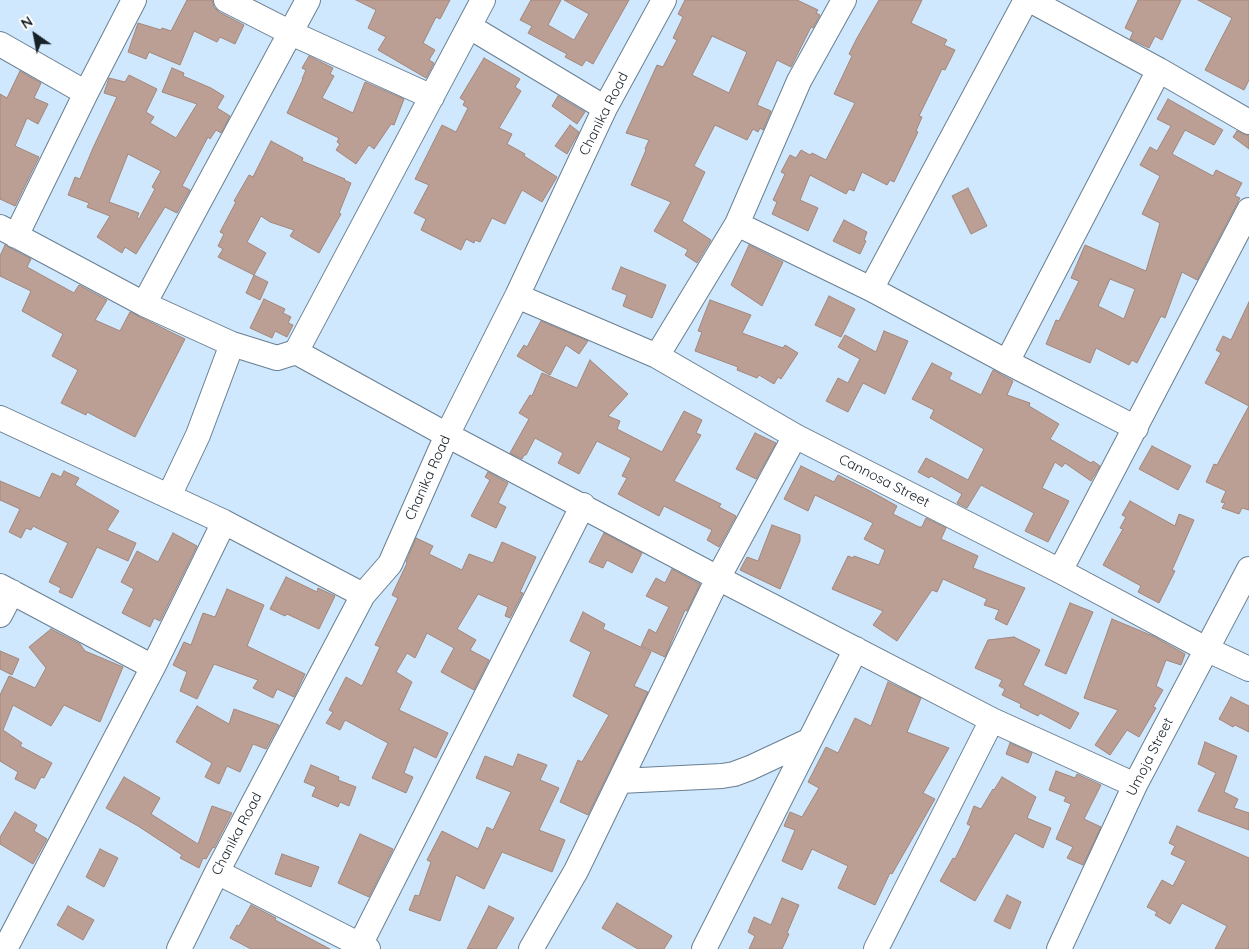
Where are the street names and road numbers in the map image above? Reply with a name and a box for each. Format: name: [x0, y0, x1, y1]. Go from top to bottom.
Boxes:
street label: Chanika Road: [576, 70, 632, 158]
street label: Chanika Road: [402, 433, 454, 523]
street label: Cannosa Street: [836, 451, 932, 511]
street label: Umoja Street: [1123, 715, 1177, 799]
street label: Chanika Road: [208, 790, 266, 878]

